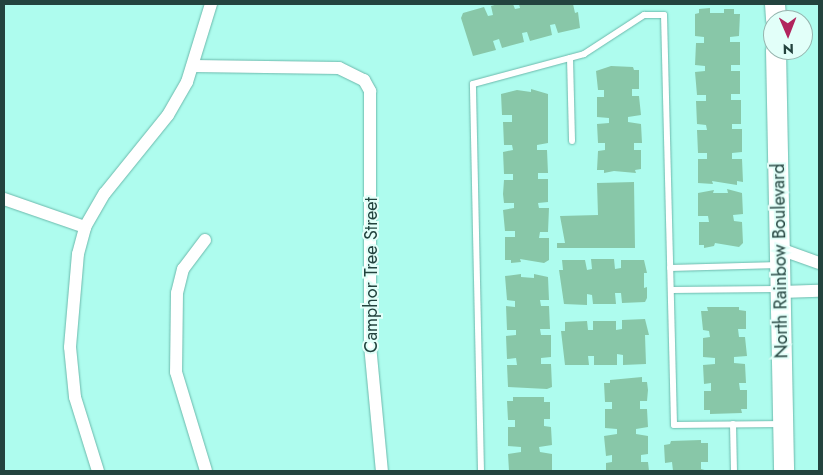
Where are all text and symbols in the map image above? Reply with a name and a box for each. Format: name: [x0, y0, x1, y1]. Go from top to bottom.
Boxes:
north arrow: [763, 10, 813, 60]
text: N: [783, 39, 794, 59]
street label: North Rainbow Boulevard: [768, 163, 792, 359]
street label: Camphor Tree Street: [360, 197, 382, 353]

